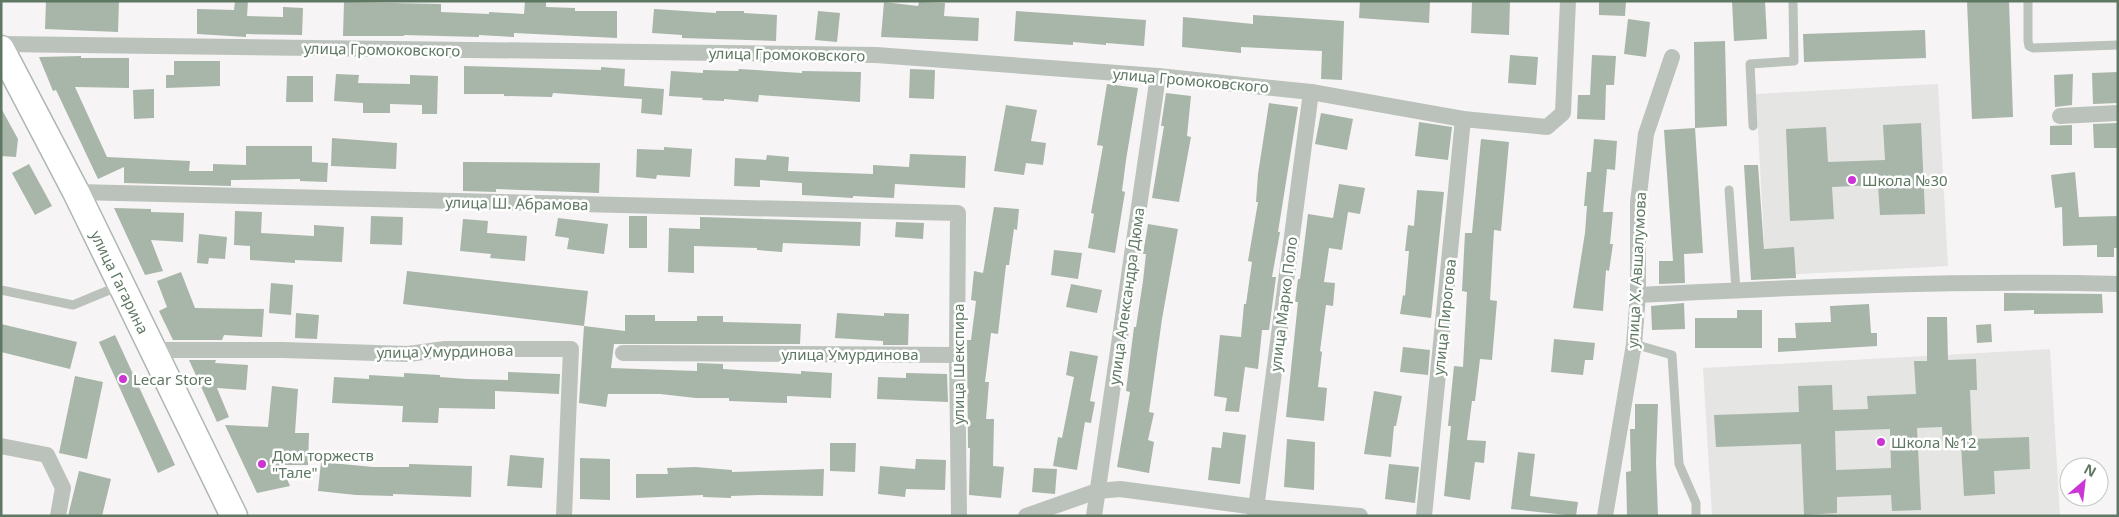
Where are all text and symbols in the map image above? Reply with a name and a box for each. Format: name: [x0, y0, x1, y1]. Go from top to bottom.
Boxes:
street label: улица Громоковского: [304, 38, 460, 60]
street label: улица Громоковского: [709, 43, 865, 65]
street label: улица Громоковского: [1112, 63, 1270, 97]
place label: Школа №30: [1862, 170, 1948, 190]
marker: Школа №30: [1846, 174, 1858, 186]
street label: улица Х. Авшалумова: [1622, 191, 1650, 349]
street label: улица Ш. Абрамова: [445, 192, 589, 214]
street label: улица Александра Дюма: [1104, 206, 1148, 386]
street label: улица Гагарина: [86, 227, 154, 337]
street label: улица Марко Поло: [1265, 235, 1301, 373]
street label: улица Пирогова: [1428, 258, 1460, 376]
street label: улица Шекспира: [948, 303, 968, 425]
street label: улица Умурдинова: [376, 340, 514, 362]
street label: улица Умурдинова: [782, 344, 918, 364]
place label: Lecar Store: [133, 369, 212, 389]
marker: Lecar Store: [117, 373, 129, 385]
place label: Школа №12: [1891, 432, 1977, 452]
marker: Школа №12: [1875, 436, 1887, 448]
place label: Дом торжеств "Тале": [272, 445, 374, 482]
north arrow: [2059, 457, 2109, 507]
marker: Дом торжеств "Тале": [256, 458, 268, 470]
text: N: [2081, 459, 2100, 481]

